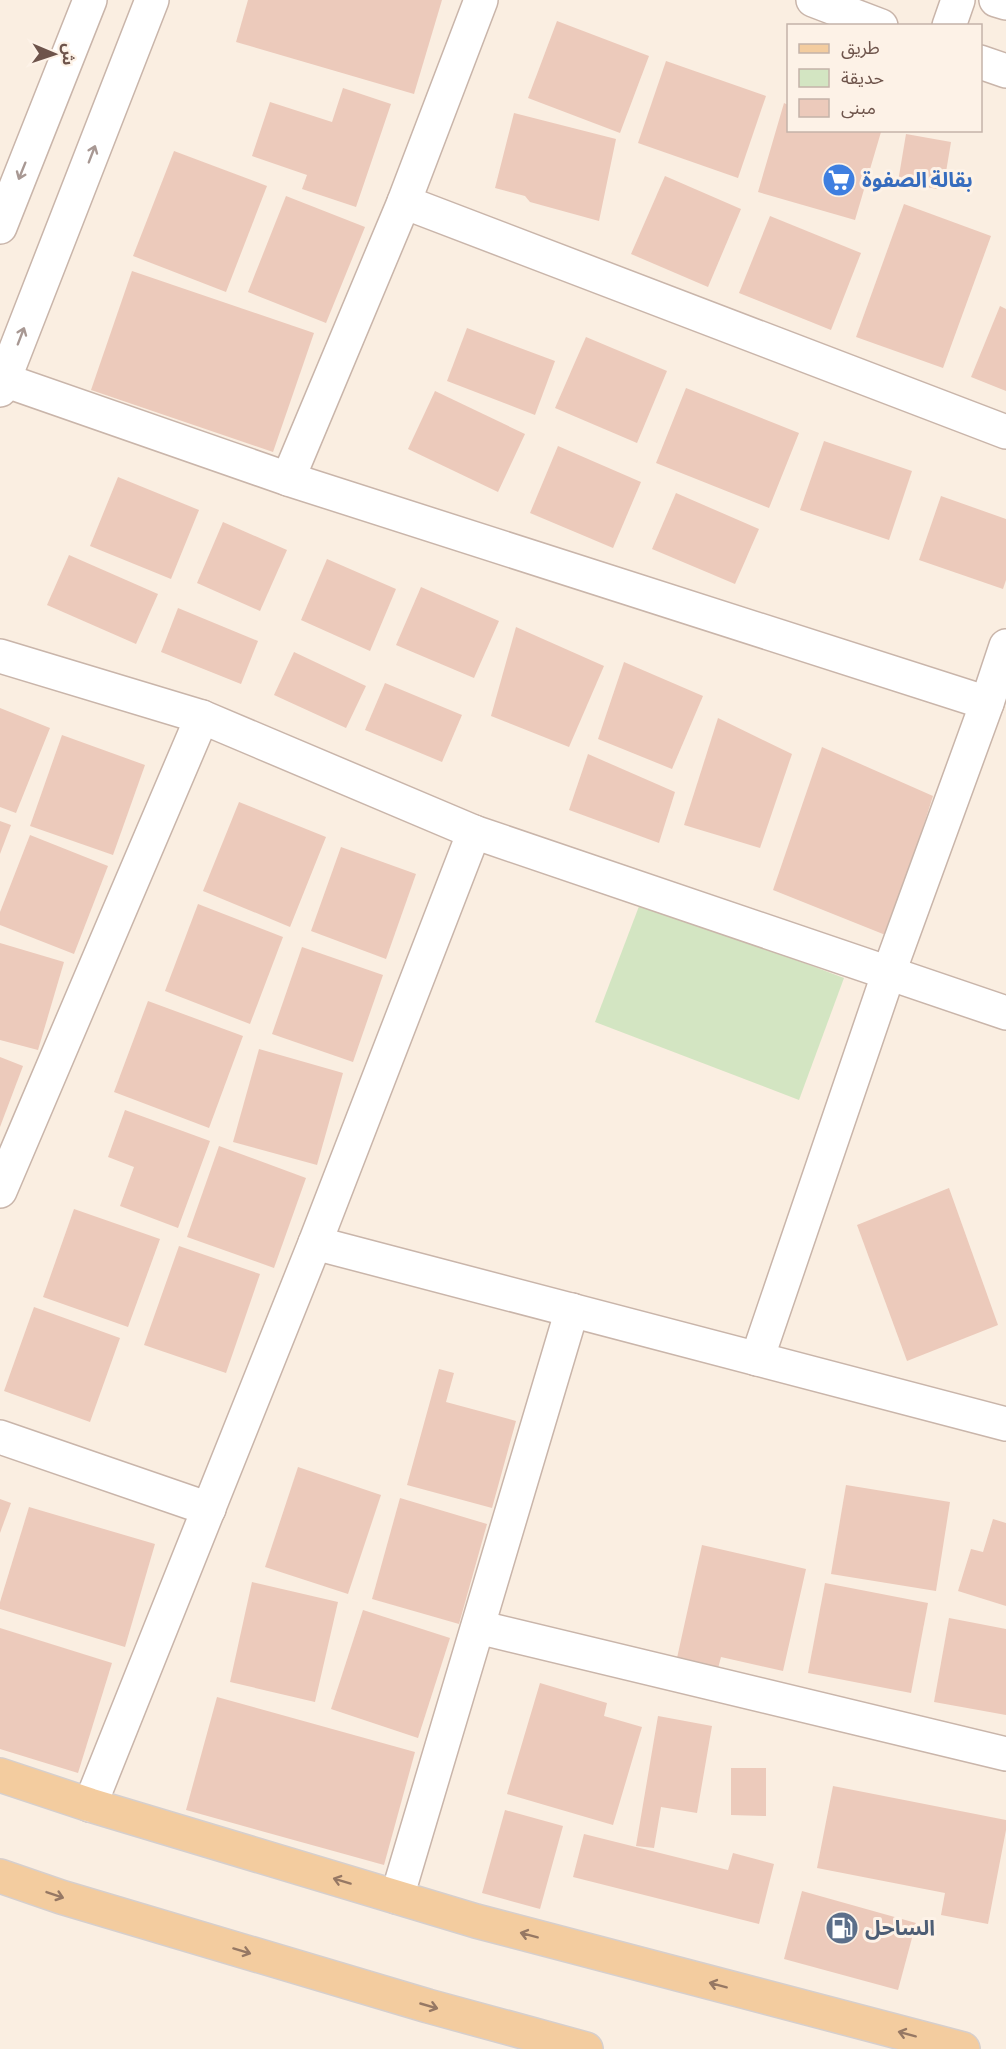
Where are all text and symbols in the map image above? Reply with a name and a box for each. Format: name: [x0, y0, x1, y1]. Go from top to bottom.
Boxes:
north arrow: [24, 24, 84, 84]
legend: [787, 24, 982, 132]
text: طريق: [841, 40, 880, 59]
text: ش: [59, 43, 76, 66]
text: حديقة: [841, 70, 884, 88]
text: مبنى: [841, 100, 876, 119]
one-way arrow: [87, 145, 98, 164]
one-way arrow: [16, 162, 27, 180]
supermarket icon: بقالة الصفوة: [821, 162, 857, 198]
place label: بقالة الصفوة: [862, 170, 973, 192]
one-way arrow: [17, 327, 28, 345]
one-way arrow: [333, 1875, 352, 1886]
one-way arrow: [45, 1890, 64, 1901]
fuel station icon: الساحل: [824, 1910, 860, 1946]
place label: الساحل: [865, 1918, 935, 1940]
one-way arrow: [520, 1929, 539, 1941]
one-way arrow: [232, 1946, 251, 1957]
one-way arrow: [709, 1978, 728, 1990]
one-way arrow: [419, 2001, 438, 2013]
one-way arrow: [898, 2028, 917, 2040]

